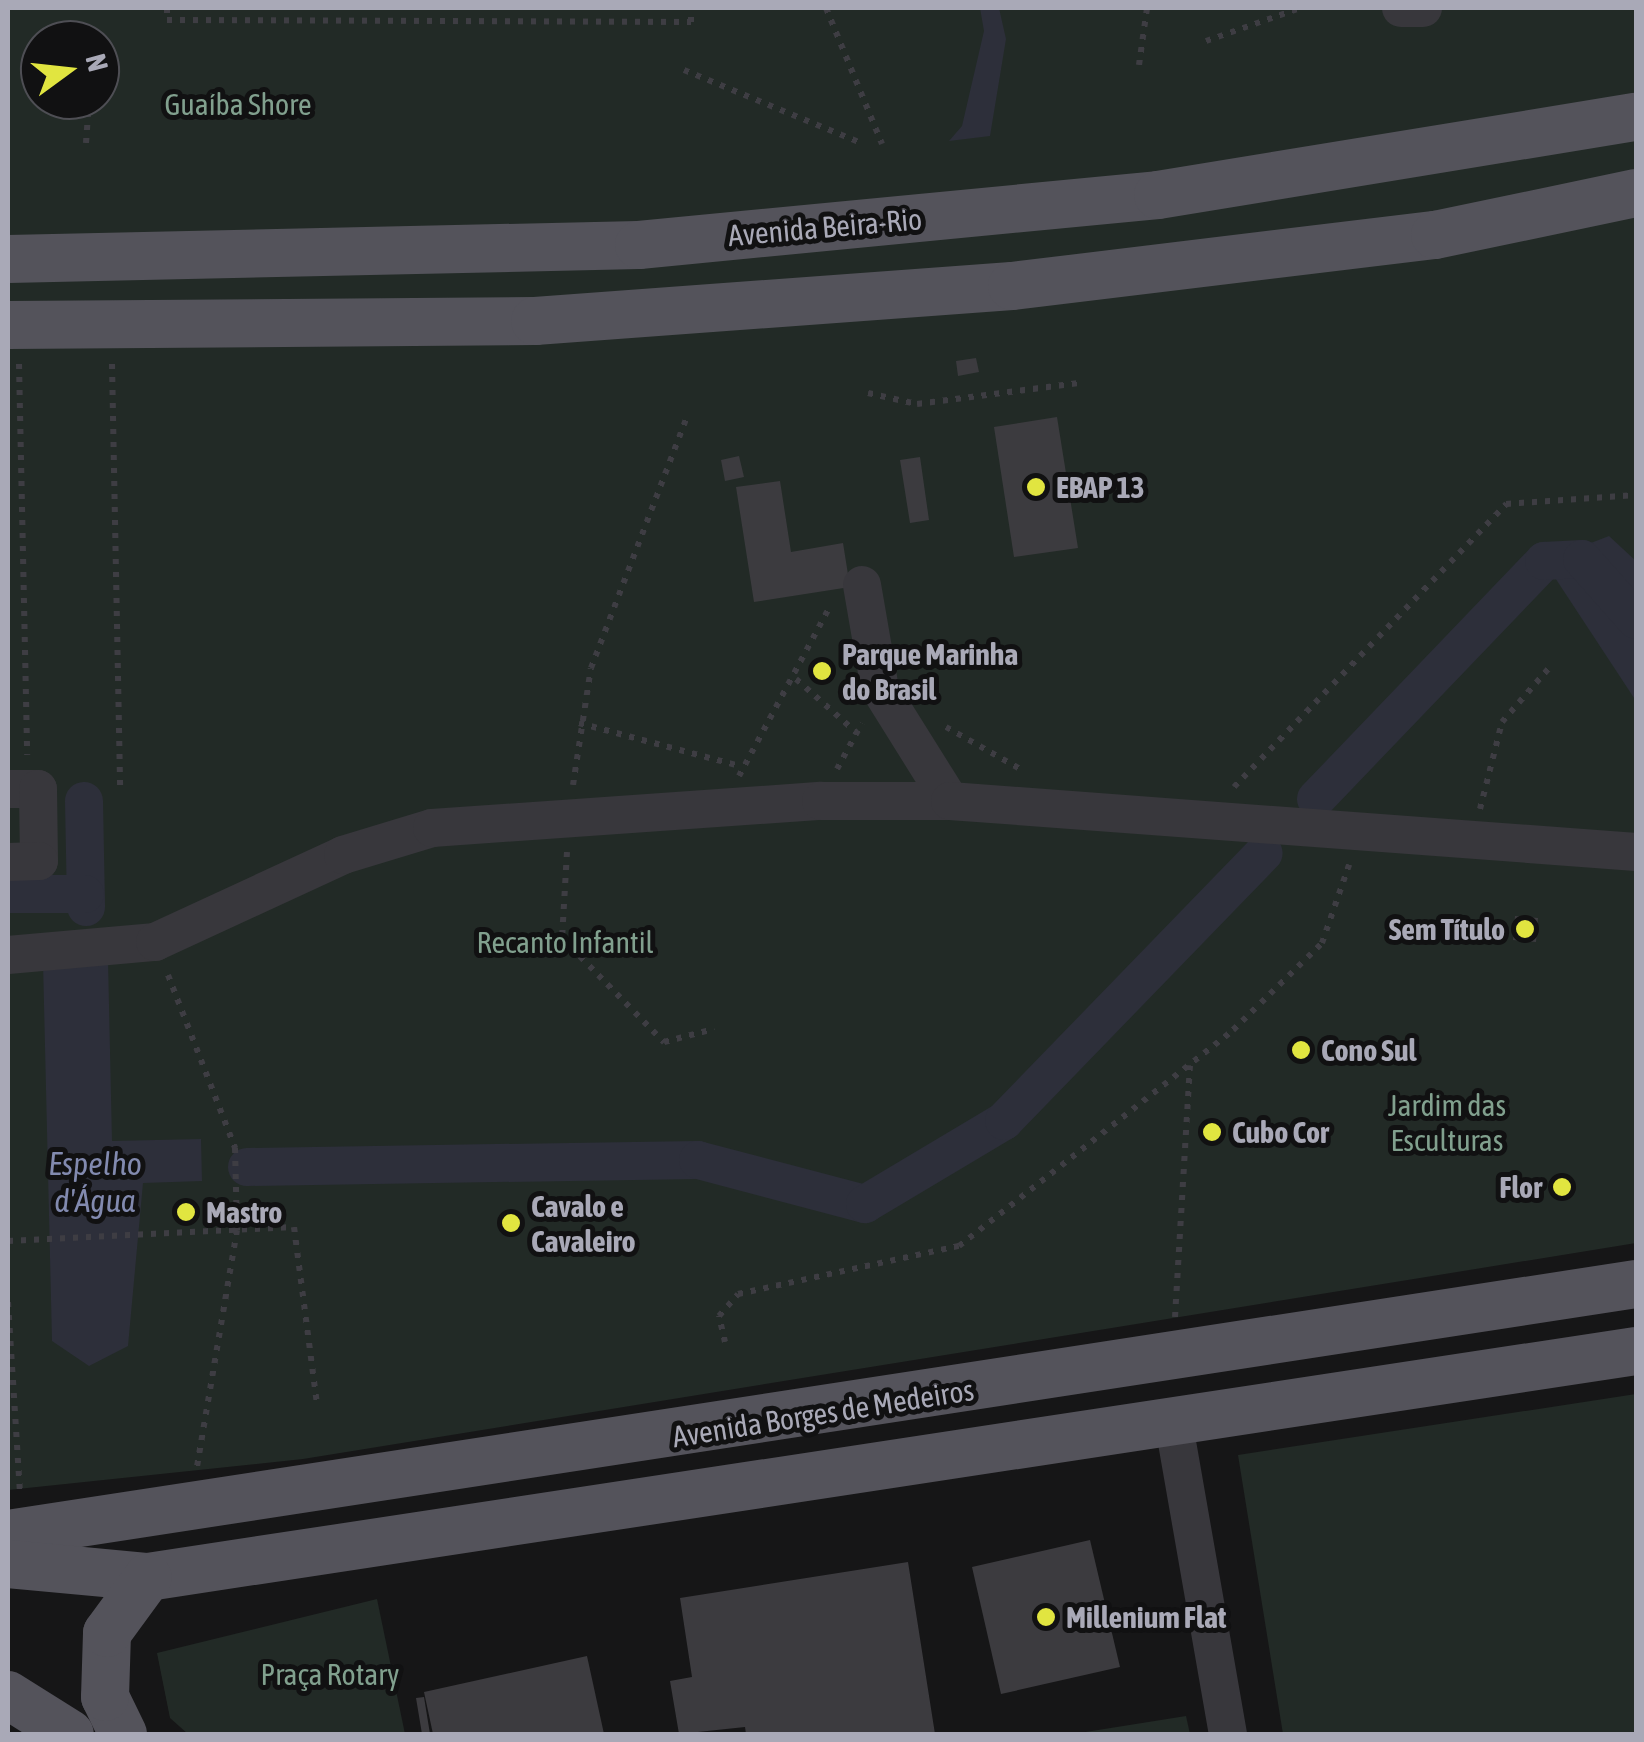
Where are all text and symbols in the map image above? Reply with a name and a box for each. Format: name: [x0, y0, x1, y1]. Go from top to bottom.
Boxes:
north arrow: [20, 20, 120, 120]
text: N: [79, 51, 115, 75]
park label: Guaíba Shore: [164, 86, 312, 122]
street label: Avenida Beira-Rio: [727, 201, 923, 253]
place label: EBAP 13: [1056, 469, 1145, 505]
marker: EBAP 13: [1025, 476, 1047, 498]
place label: Parque Marinha do Brasil: [842, 636, 1018, 706]
marker: Parque Marinha do Brasil: [811, 660, 833, 682]
place label: Sem Título: [1389, 911, 1505, 947]
marker: Sem Título: [1514, 918, 1536, 940]
park label: Recanto Infantil: [476, 924, 654, 960]
place label: Cono Sul: [1321, 1032, 1416, 1068]
marker: Cono Sul: [1290, 1039, 1312, 1061]
park label: Jardim das Esculturas: [1388, 1087, 1506, 1158]
place label: Cubo Cor: [1232, 1114, 1329, 1150]
marker: Cubo Cor: [1201, 1121, 1223, 1143]
water label: Espelho d'Água: [48, 1146, 142, 1221]
place label: Flor: [1499, 1169, 1542, 1205]
marker: Flor: [1551, 1176, 1573, 1198]
place label: Cavalo e Cavaleiro: [531, 1188, 636, 1258]
place label: Mastro: [206, 1194, 282, 1230]
marker: Mastro: [175, 1201, 197, 1223]
marker: Cavalo e Cavaleiro: [500, 1212, 522, 1234]
street label: Avenida Borges de Medeiros: [670, 1371, 976, 1455]
place label: Millenium Flat: [1066, 1599, 1226, 1635]
marker: Millenium Flat: [1035, 1606, 1057, 1628]
park label: Praça Rotary: [261, 1656, 399, 1692]

